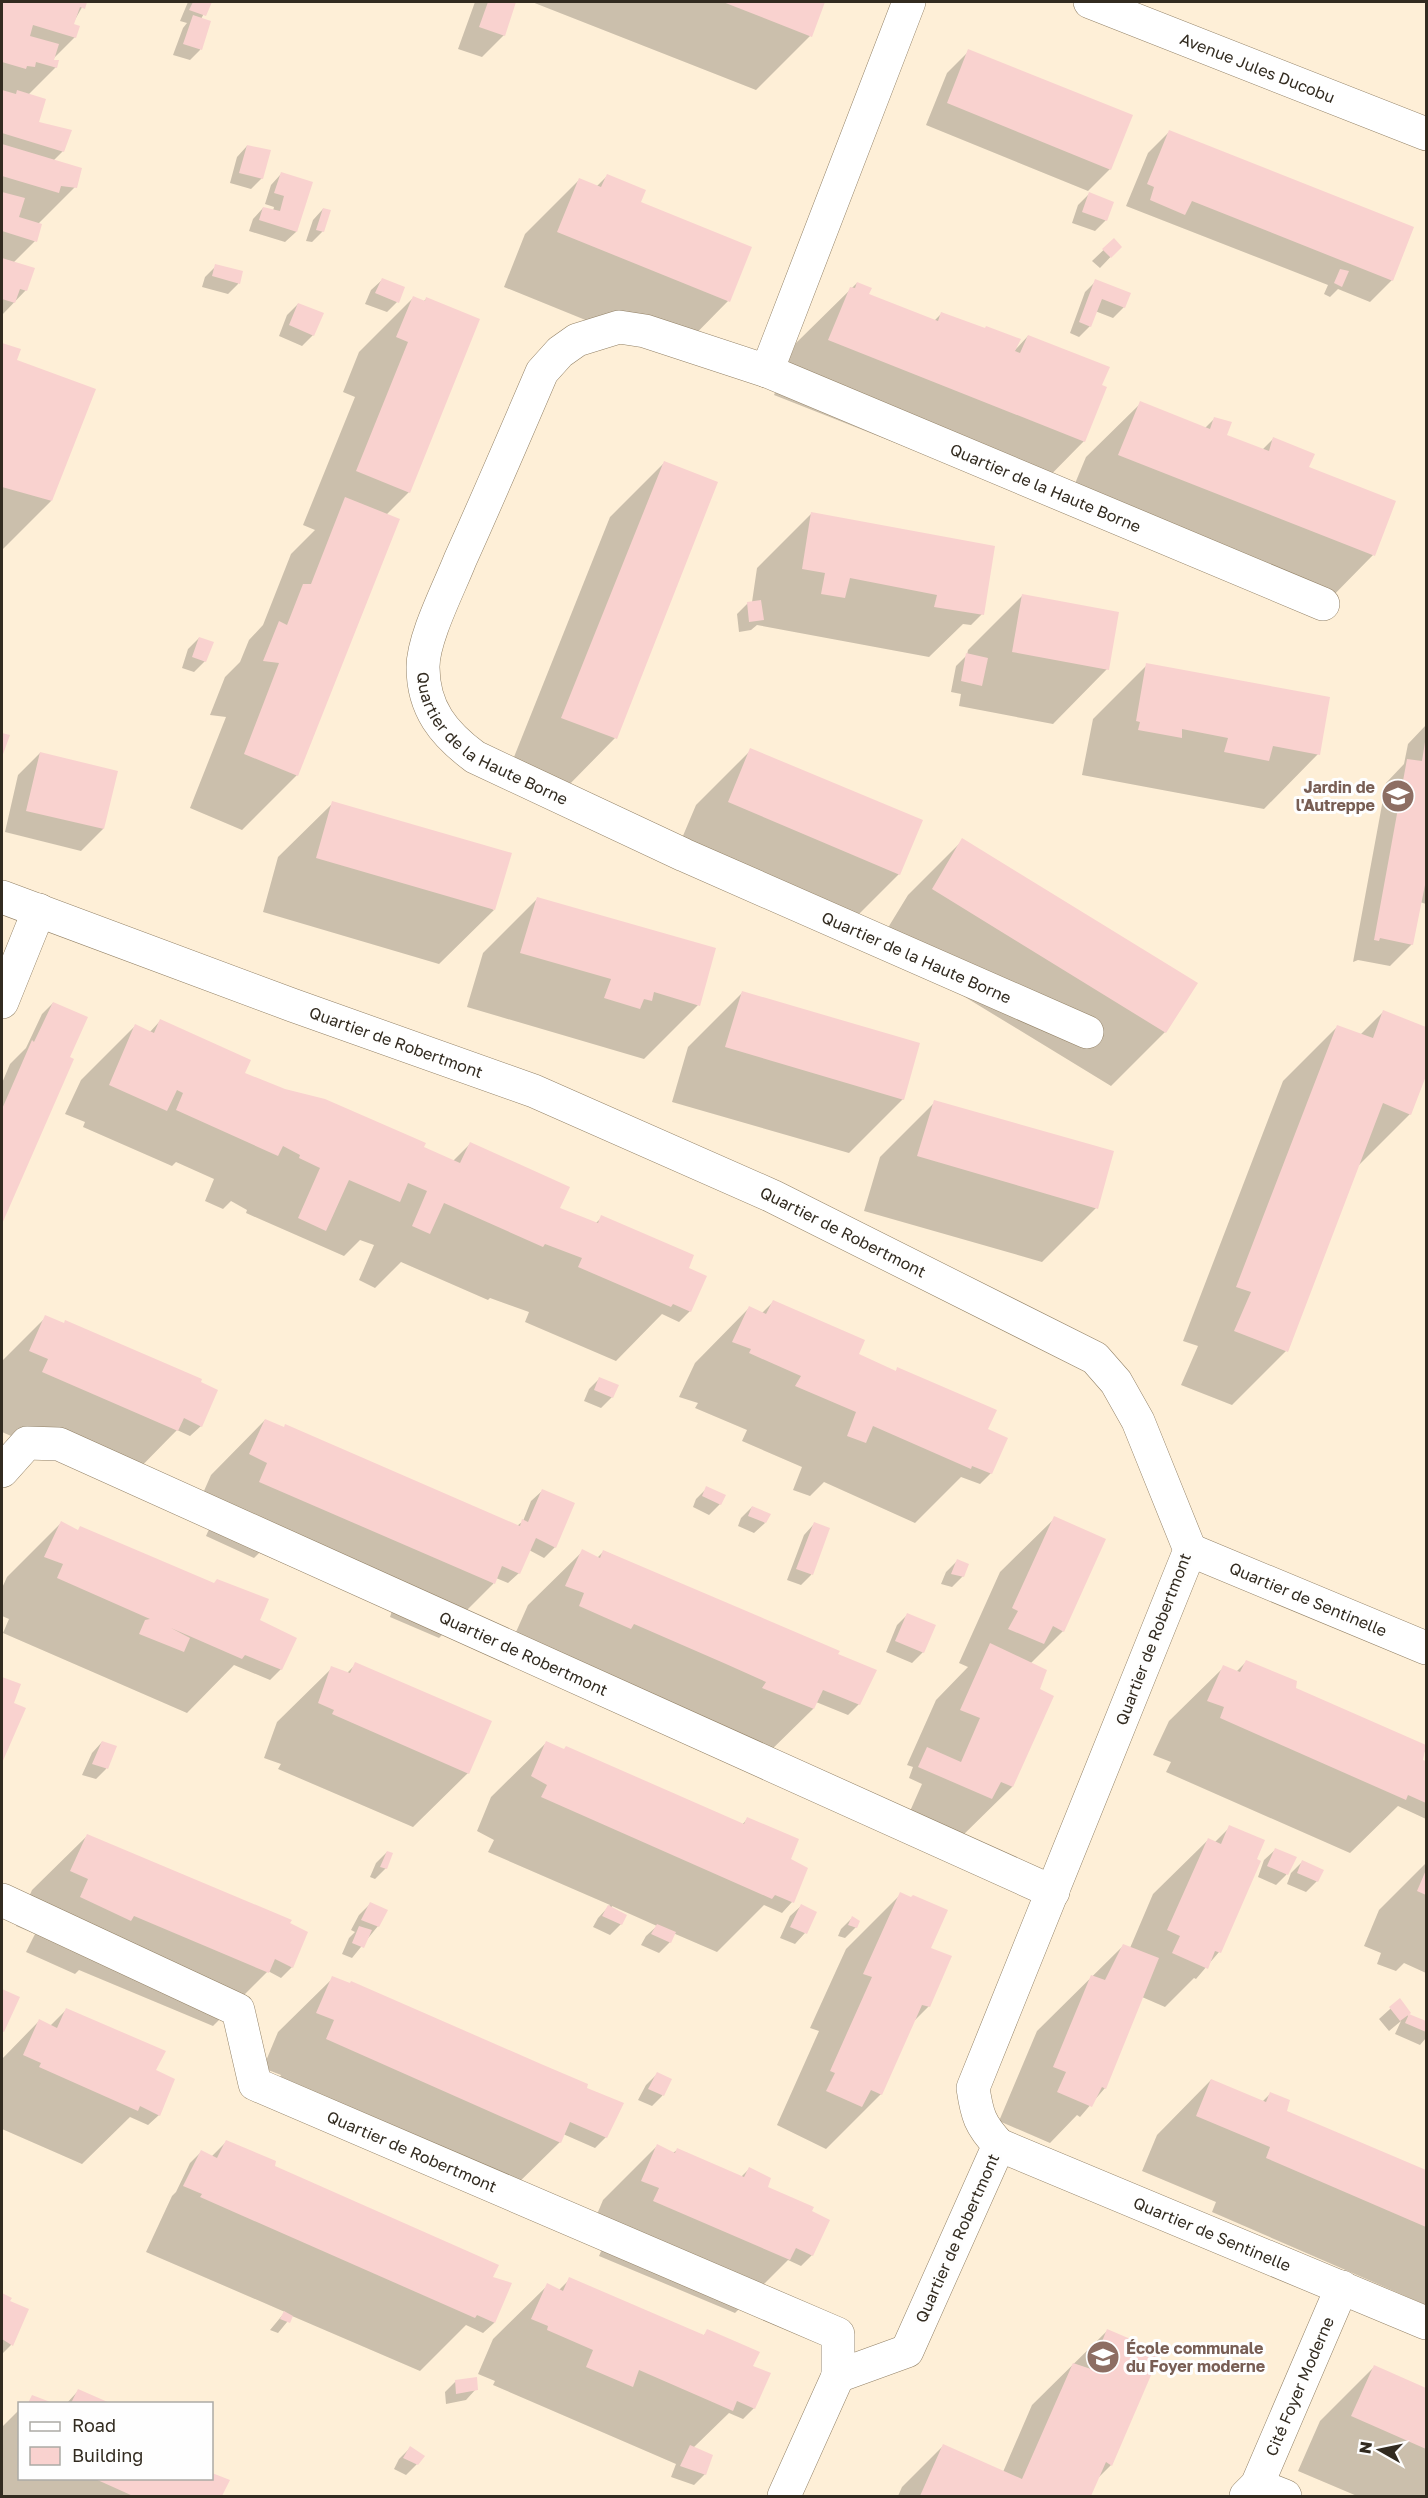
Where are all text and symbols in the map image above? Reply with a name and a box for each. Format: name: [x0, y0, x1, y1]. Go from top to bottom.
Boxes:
street label: Avenue Jules Ducobu: [1177, 28, 1338, 107]
street label: Quartier de la Haute Borne: [947, 439, 1144, 537]
street label: Quartier de la Haute Borne: [413, 671, 571, 809]
place label: Jardin de l'Autreppe: [1296, 777, 1375, 815]
school or university icon: Jardin de l'Autreppe: [1380, 778, 1416, 814]
street label: Quartier de la Haute Borne: [819, 907, 1015, 1008]
street label: Quartier de Robertmont: [307, 1002, 486, 1082]
street label: Quartier de Robertmont: [757, 1182, 929, 1282]
street label: Quartier de Robertmont: [1111, 1550, 1195, 1728]
street label: Quartier de Sentinelle: [1226, 1557, 1390, 1641]
street label: Quartier de Robertmont: [436, 1607, 611, 1700]
street label: Quartier de Robertmont: [324, 2106, 500, 2196]
street label: Quartier de Robertmont: [911, 2150, 1003, 2326]
street label: Quartier de Sentinelle: [1130, 2192, 1294, 2276]
street label: Cité Foyer Moderne: [1261, 2314, 1338, 2459]
place label: École communale du Foyer moderne: [1126, 2338, 1265, 2376]
school or university icon: École communale du Foyer moderne: [1085, 2339, 1121, 2375]
legend: [18, 2402, 213, 2480]
text: Road: [72, 2414, 116, 2436]
north arrow: [1350, 2420, 1410, 2480]
text: N: [1354, 2440, 1376, 2455]
text: Building: [72, 2444, 143, 2466]

